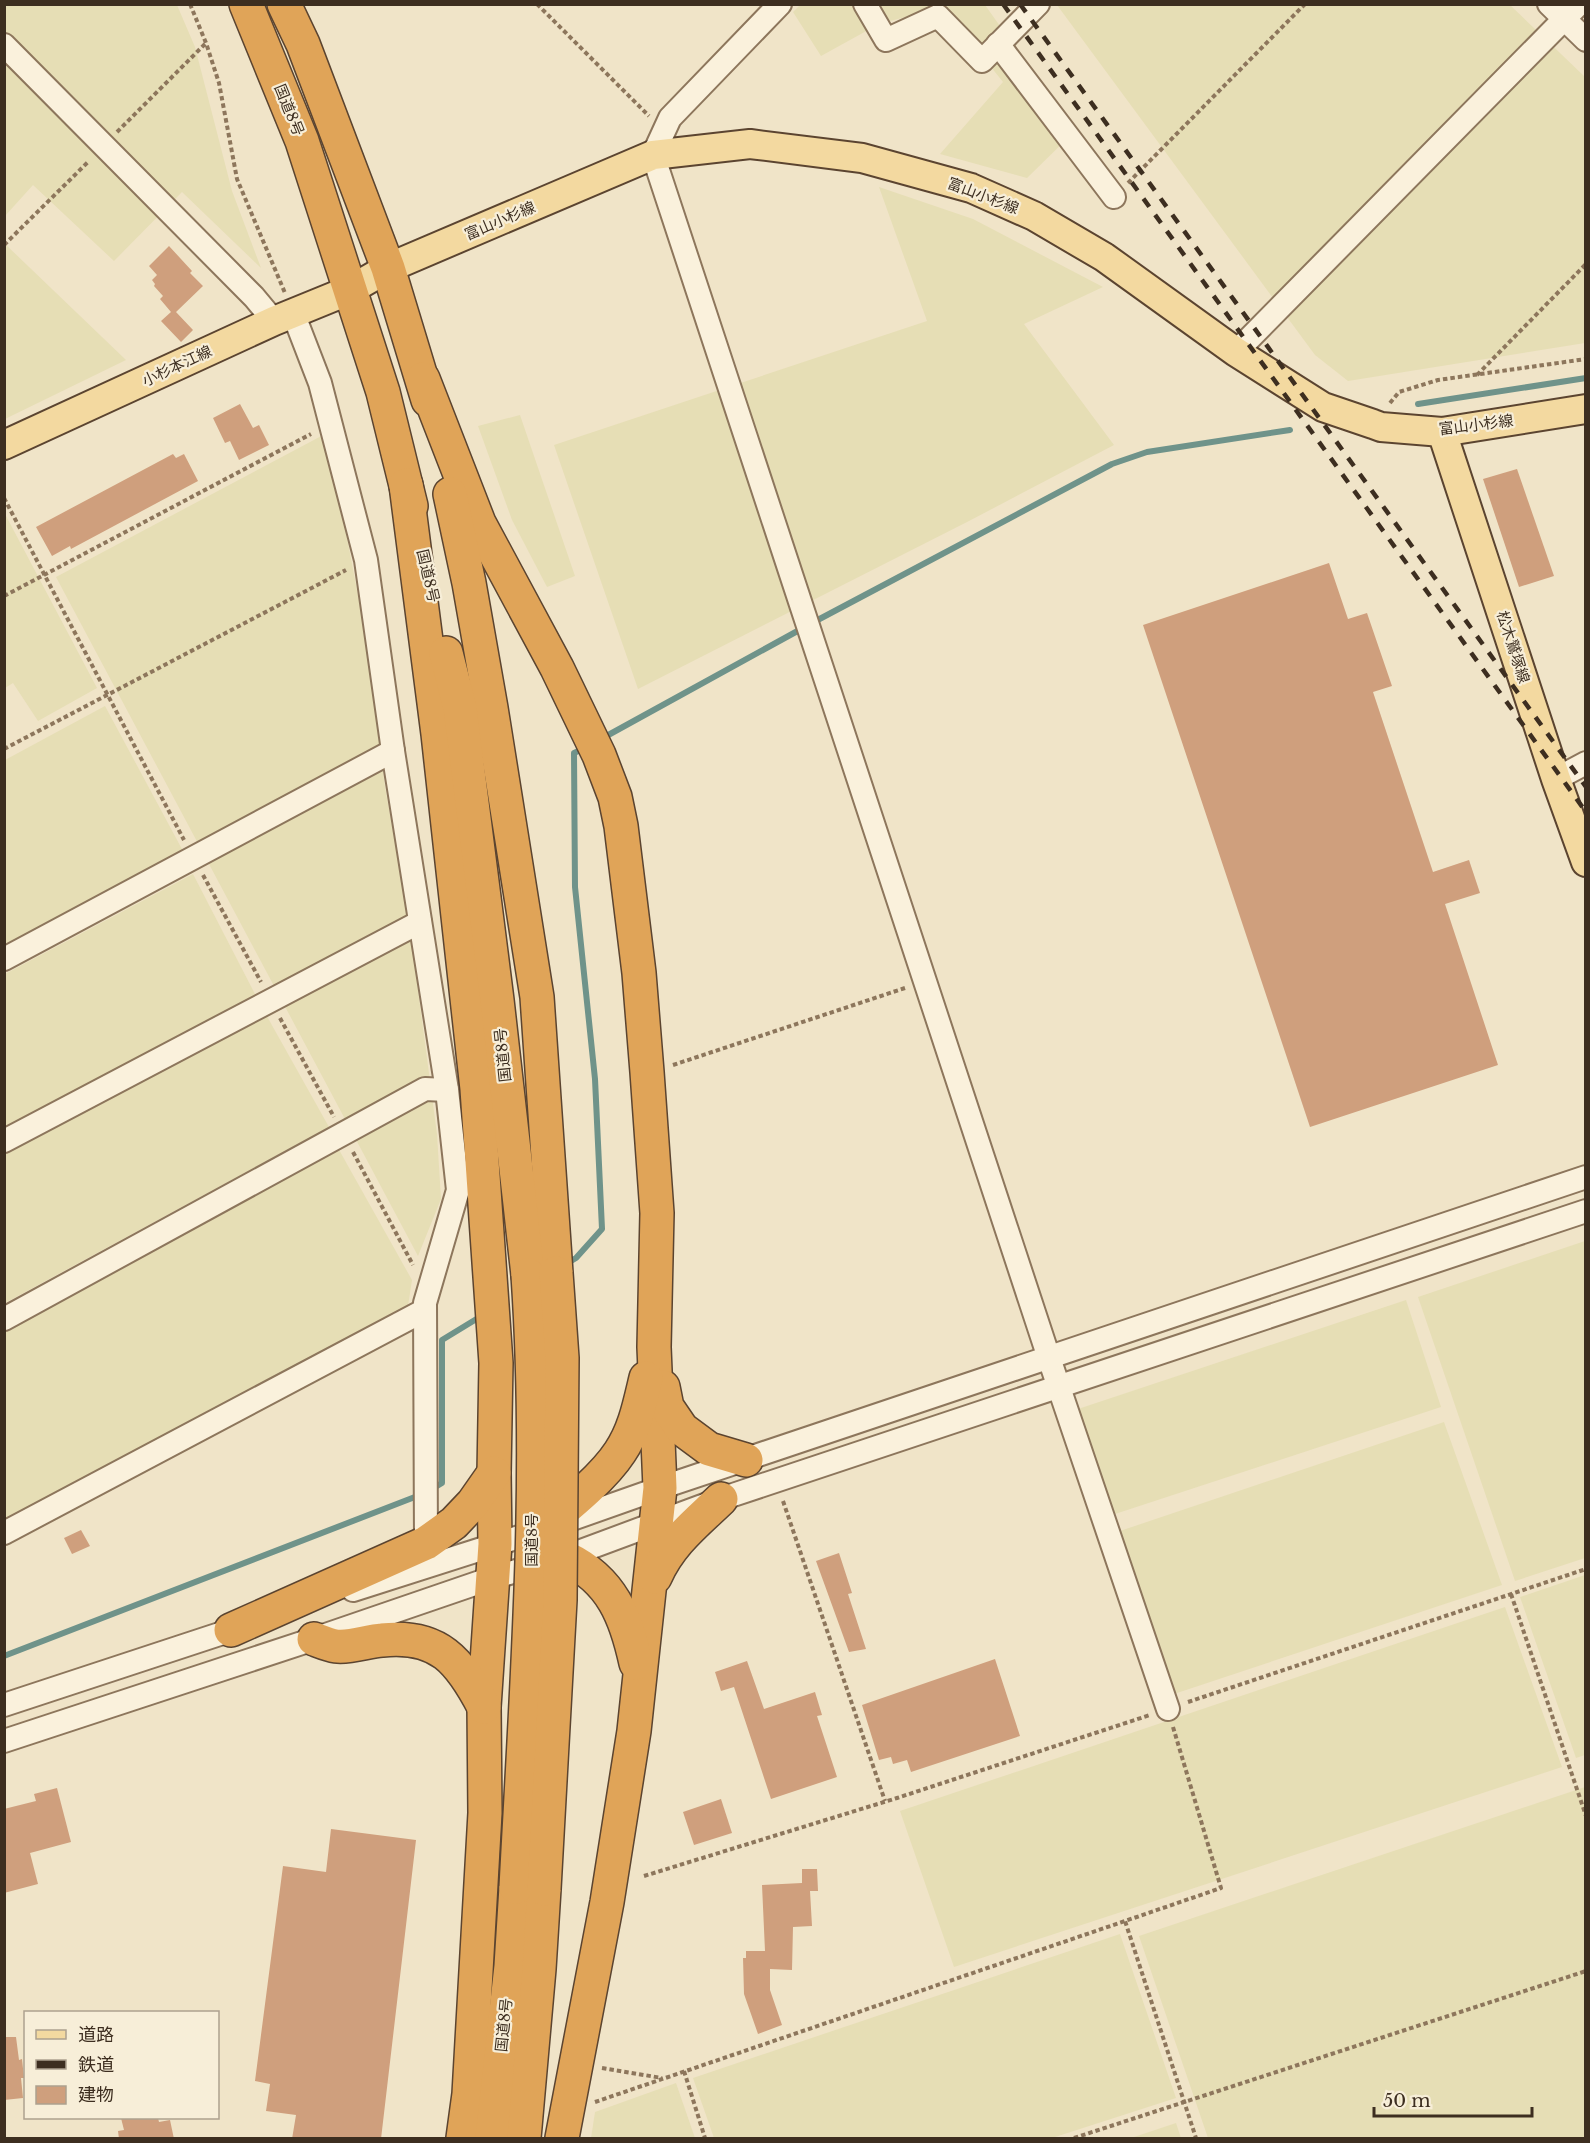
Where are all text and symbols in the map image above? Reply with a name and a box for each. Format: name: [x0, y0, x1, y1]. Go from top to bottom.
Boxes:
street label: 国道8号: [271, 81, 308, 138]
street label: 富山小杉線: [945, 173, 1022, 218]
street label: 富山小杉線: [462, 197, 538, 244]
street label: 小杉本江線: [139, 341, 215, 390]
street label: 富山小杉線: [1438, 411, 1514, 439]
street label: 国道8号: [413, 547, 444, 604]
street label: 松木鷲塚線: [1493, 608, 1534, 685]
street label: 国道8号: [490, 1027, 515, 1083]
street label: 国道8号: [522, 1513, 541, 1567]
street label: 国道8号: [491, 1997, 516, 2053]
legend: [24, 2011, 219, 2119]
text: 道路: [78, 2024, 114, 2046]
text: 鉄道: [78, 2054, 114, 2076]
scale bar: [1374, 2080, 1532, 2118]
text: 建物: [78, 2084, 114, 2106]
text: 50 m: [1383, 2090, 1431, 2112]

